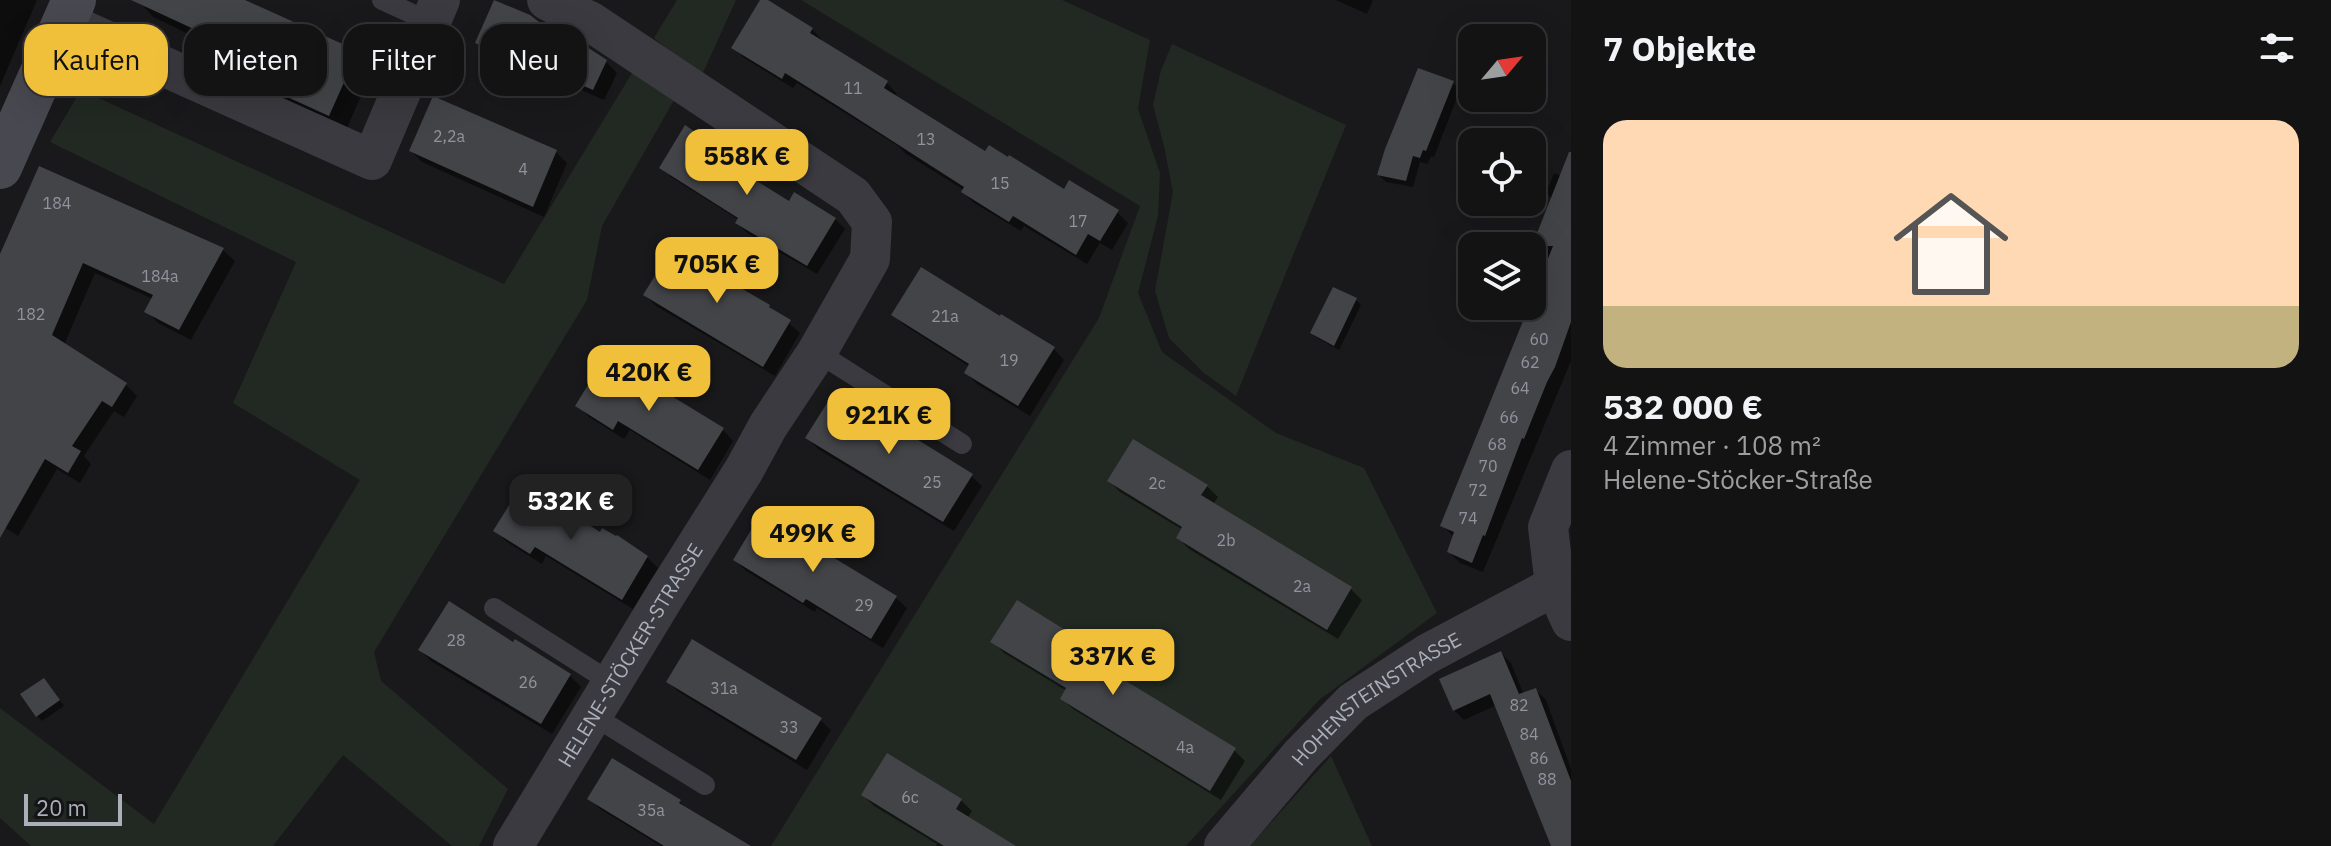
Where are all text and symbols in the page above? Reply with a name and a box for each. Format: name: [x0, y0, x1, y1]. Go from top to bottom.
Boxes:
chip: Kaufen: [24, 24, 168, 96]
chip: Mieten: [184, 24, 327, 96]
chip: Filter: [343, 24, 464, 96]
chip: Neu: [480, 24, 587, 96]
north arrow: [1458, 24, 1546, 112]
map controls: [1458, 24, 1546, 320]
text: 7 Objekte: [1603, 26, 1756, 70]
icon: filters: [2255, 26, 2299, 70]
house number: 11: [843, 78, 863, 98]
house number: 2,2a: [433, 126, 465, 146]
button: locate: [1458, 128, 1546, 216]
pin: 558K €: [682, 129, 812, 197]
house number: 13: [916, 129, 936, 149]
text: 558K €: [703, 138, 791, 172]
house number: 4: [518, 159, 528, 179]
icon: home: [1879, 172, 2023, 316]
house number: 15: [990, 173, 1010, 193]
house number: 184: [43, 193, 71, 213]
house number: 17: [1068, 211, 1088, 231]
button: layers: [1458, 232, 1546, 320]
pin: 705K €: [652, 237, 782, 305]
text: 705K €: [673, 246, 761, 280]
house number: 184a: [141, 266, 179, 286]
house number: 182: [17, 304, 45, 324]
house number: 21a: [931, 306, 959, 326]
house number: 60: [1529, 329, 1549, 349]
pin: 420K €: [584, 345, 714, 413]
house number: 19: [999, 350, 1019, 370]
house number: 62: [1520, 352, 1540, 372]
text: 420K €: [605, 354, 693, 388]
house number: 64: [1510, 378, 1530, 398]
text: 532 000 €: [1603, 384, 1763, 428]
pin: 921K €: [824, 388, 954, 456]
text: 921K €: [845, 397, 933, 431]
house number: 66: [1499, 407, 1519, 427]
text: 4 Zimmer · 108 m²: [1603, 428, 1821, 462]
house number: 68: [1487, 434, 1507, 454]
house number: 70: [1478, 456, 1498, 476]
text: Helene-Stöcker-Straße: [1603, 462, 1873, 496]
house number: 25: [922, 472, 942, 492]
house number: 2c: [1148, 473, 1166, 493]
pin: 532K €: [506, 474, 636, 542]
house number: 72: [1468, 480, 1488, 500]
text: 532K €: [527, 483, 615, 517]
pin: 499K €: [748, 506, 878, 574]
house number: 74: [1458, 508, 1478, 528]
text: 499K €: [769, 515, 857, 549]
house number: 2b: [1217, 530, 1235, 550]
street label: HELENE-STÖCKER-STRASSE: [551, 538, 708, 772]
house number: 2a: [1293, 576, 1312, 596]
house number: 29: [854, 595, 874, 615]
street label: HOHENSTEINSTRASSE: [1285, 625, 1465, 771]
pin: 337K €: [1048, 629, 1178, 697]
house number: 28: [446, 630, 466, 650]
text: 337K €: [1069, 638, 1157, 672]
house number: 26: [518, 672, 538, 692]
house number: 31a: [710, 678, 738, 698]
house number: 82: [1509, 695, 1529, 715]
house number: 33: [779, 717, 799, 737]
house number: 84: [1519, 724, 1539, 744]
house number: 4a: [1176, 737, 1195, 757]
house number: 86: [1529, 748, 1549, 768]
house number: 88: [1537, 769, 1557, 789]
house number: 6c: [901, 787, 919, 807]
scale bar: [24, 790, 122, 826]
text: 20 m: [36, 793, 87, 822]
house number: 35a: [637, 800, 665, 820]

